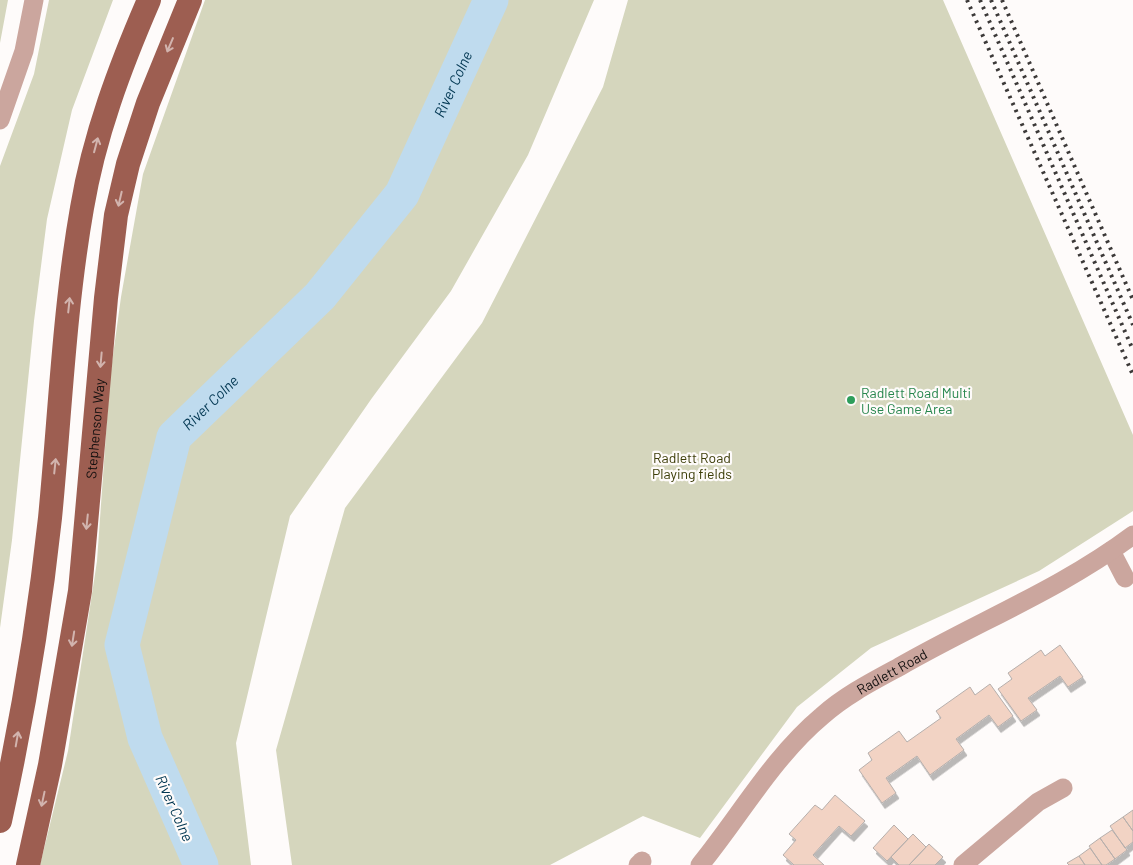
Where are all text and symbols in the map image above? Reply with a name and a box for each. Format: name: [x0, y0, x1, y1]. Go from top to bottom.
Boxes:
one-way arrow: [165, 37, 174, 52]
water label: River Colne: [430, 48, 476, 120]
one-way arrow: [92, 137, 101, 153]
one-way arrow: [115, 190, 124, 206]
one-way arrow: [64, 297, 74, 313]
one-way arrow: [96, 352, 105, 368]
water label: River Colne: [178, 371, 242, 433]
street label: Stephenson Way: [81, 377, 107, 479]
place label: Radlett Road Multi Use Game Area: [861, 384, 971, 417]
marker: Radlett Road Multi Use Game Area: [845, 394, 857, 406]
park label: Radlett Road Playing fields: [652, 449, 732, 482]
one-way arrow: [50, 459, 60, 475]
one-way arrow: [82, 514, 92, 530]
one-way arrow: [67, 631, 77, 647]
street label: Radlett Road: [853, 645, 930, 697]
one-way arrow: [13, 731, 23, 747]
water label: River Colne: [152, 772, 198, 844]
one-way arrow: [37, 791, 47, 807]

